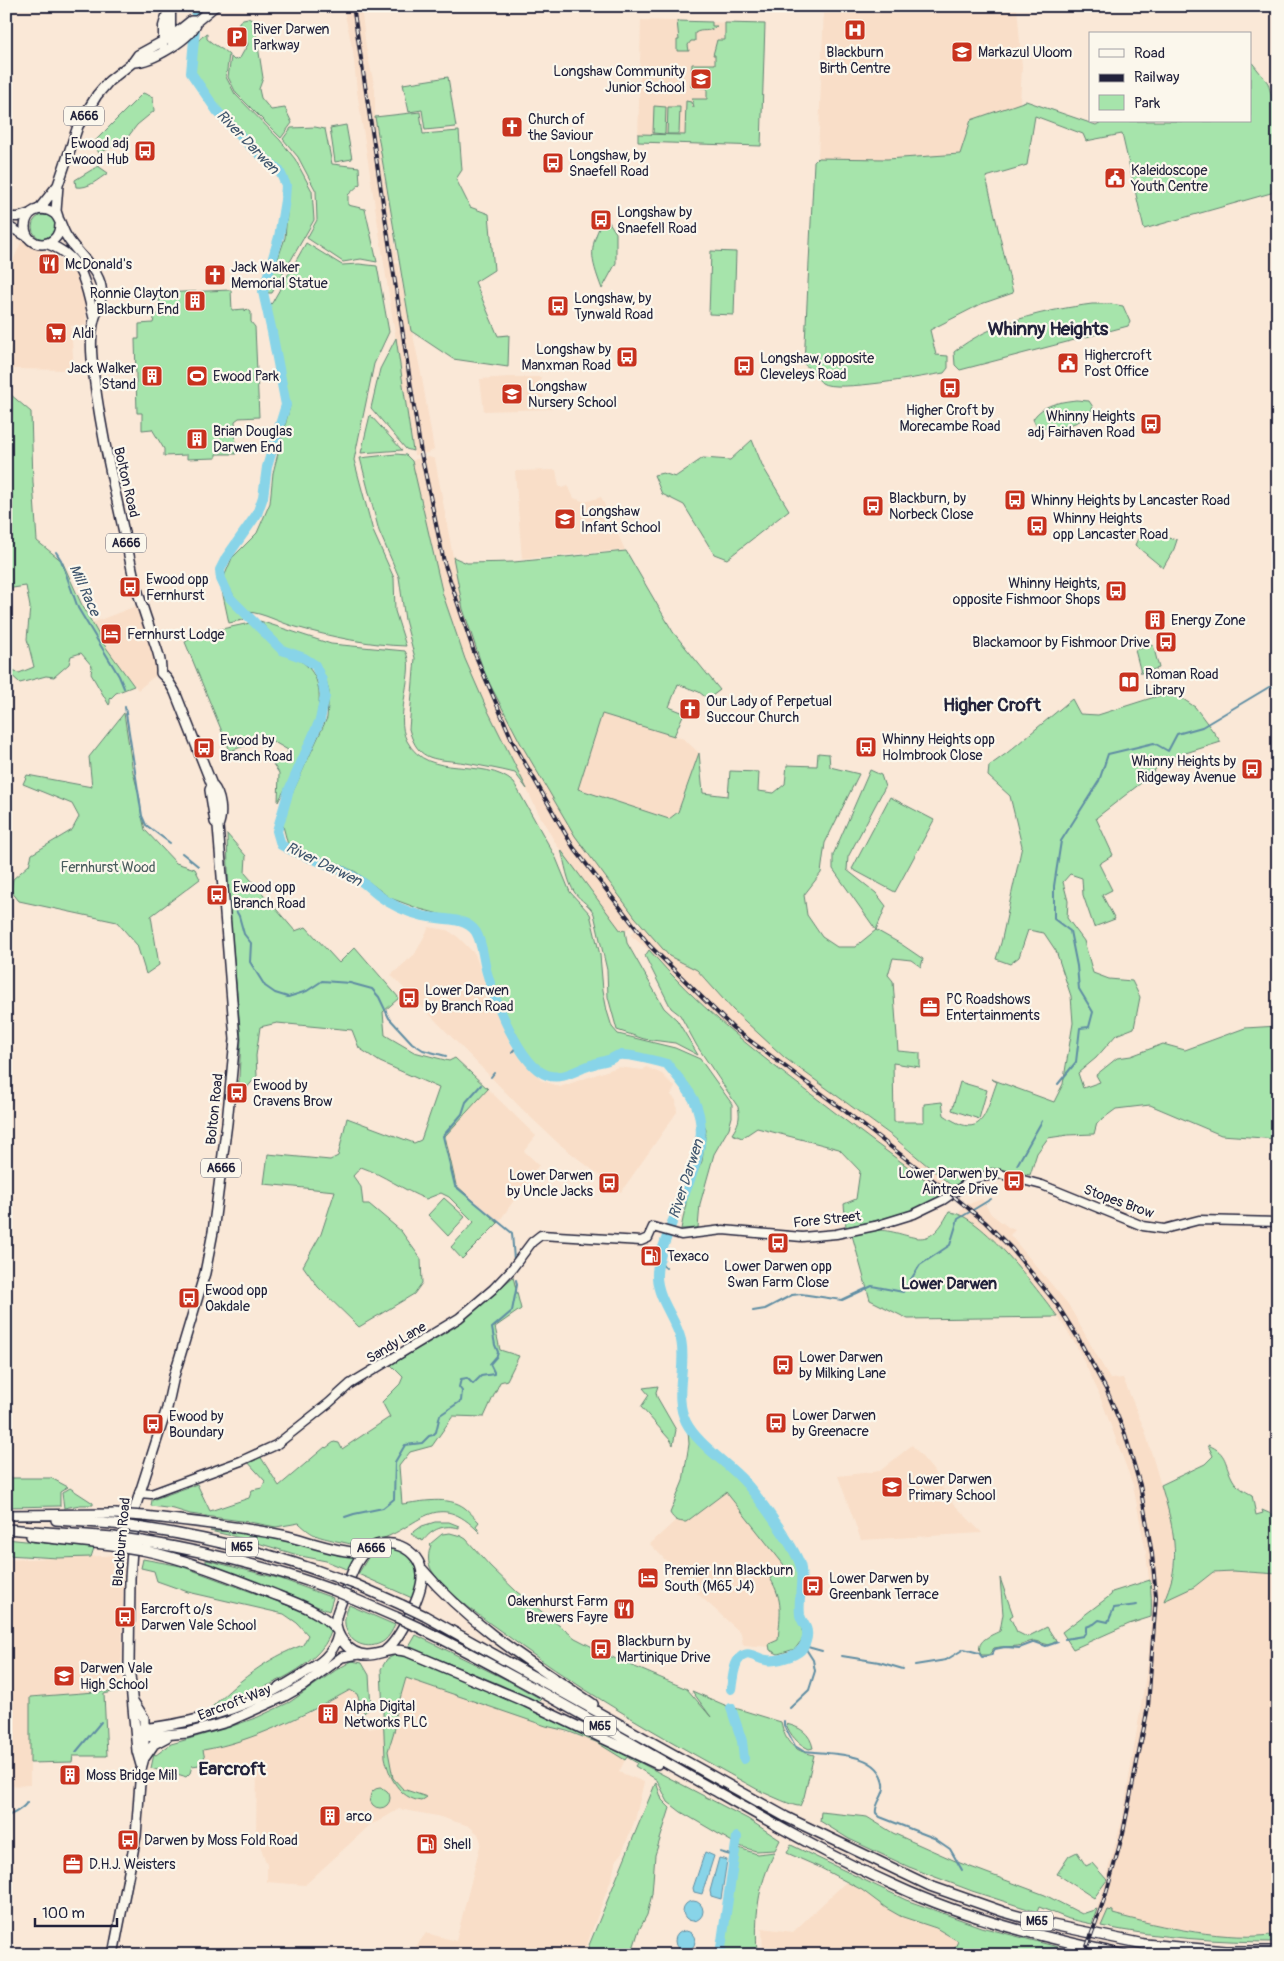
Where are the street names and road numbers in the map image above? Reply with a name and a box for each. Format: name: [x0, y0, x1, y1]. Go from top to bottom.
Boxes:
road number: A666: [64, 106, 104, 125]
street label: Bolton Road: [110, 445, 143, 519]
road number: A666: [106, 534, 146, 552]
street label: Bolton Road: [202, 1072, 227, 1146]
road number: A666: [201, 1158, 241, 1178]
street label: Stopes Brow: [1081, 1181, 1157, 1222]
street label: Fore Street: [792, 1207, 862, 1231]
street label: Sandy Lane: [363, 1318, 429, 1367]
street label: Blackburn Road: [109, 1497, 134, 1587]
road number: M65: [226, 1538, 258, 1556]
road number: A666: [351, 1539, 391, 1558]
street label: Earcroft Way: [195, 1681, 273, 1724]
road number: M65: [584, 1716, 616, 1735]
road number: M65: [1021, 1912, 1053, 1930]

